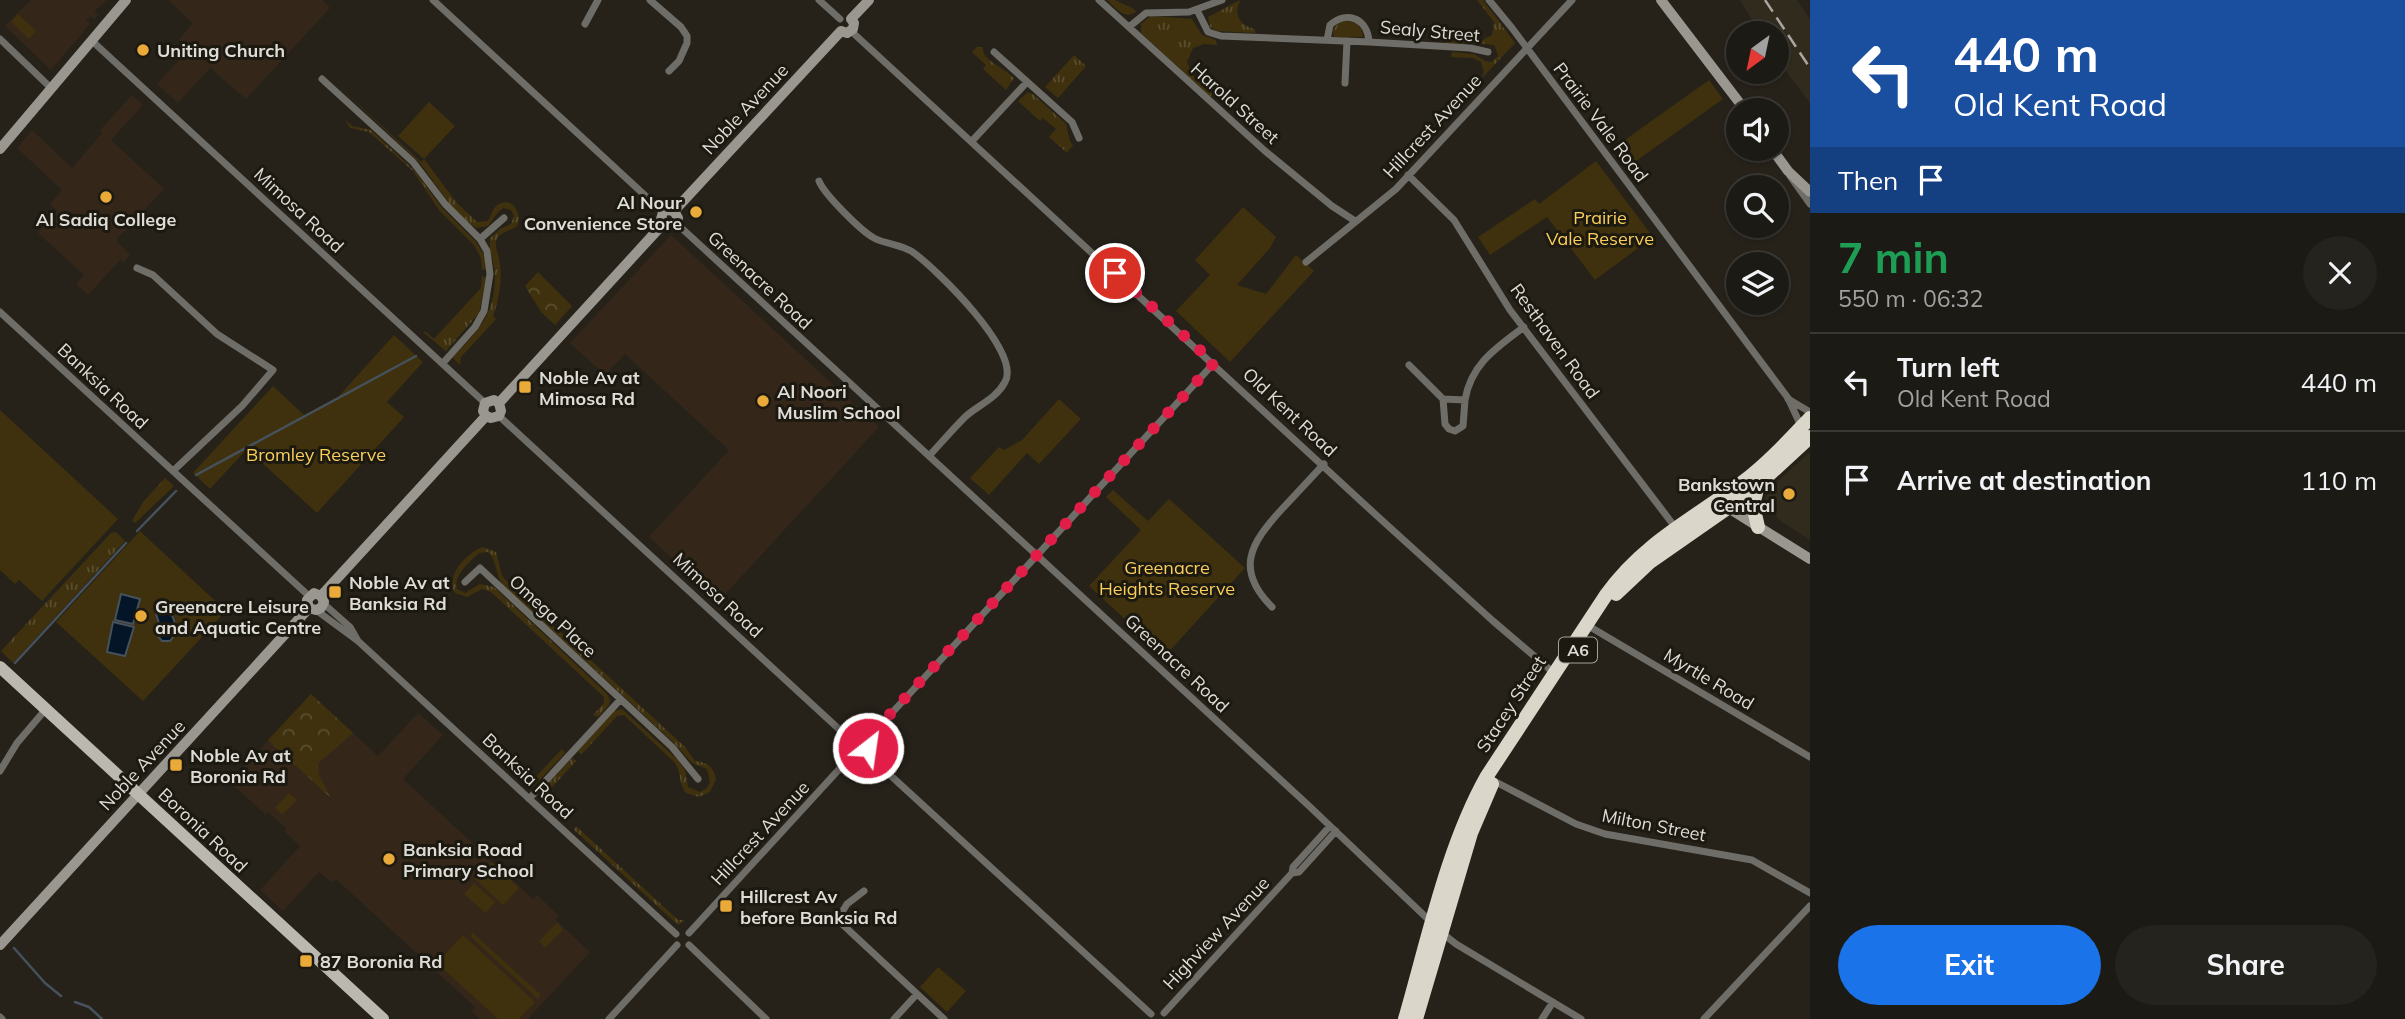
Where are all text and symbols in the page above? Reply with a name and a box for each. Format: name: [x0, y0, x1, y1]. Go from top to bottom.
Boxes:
street label: Sealy Street: [1379, 15, 1481, 47]
north arrow: [1726, 21, 1788, 84]
map controls: [1726, 21, 1789, 315]
text: 440 m: [1953, 23, 2099, 84]
icon: left: [1838, 28, 1929, 119]
place label: Uniting Church: [157, 39, 285, 62]
marker: Uniting Church: [135, 42, 151, 58]
street label: Harold Street: [1186, 57, 1284, 149]
street label: Prairie Vale Road: [1549, 58, 1653, 186]
street label: Noble Avenue: [697, 59, 793, 159]
street label: Hillcrest Avenue: [1378, 69, 1486, 183]
text: Old Kent Road: [1953, 84, 2167, 124]
button: sound: [1726, 98, 1789, 161]
icon: arrive: [1912, 161, 1950, 199]
street label: Mimosa Road: [249, 163, 349, 257]
text: Then: [1838, 164, 1898, 197]
button: search: [1726, 175, 1789, 238]
marker: Al Sadiq College: [98, 189, 114, 205]
place label: Al Nour Convenience Store: [524, 191, 683, 235]
marker: Al Nour Convenience Store: [688, 204, 704, 220]
park label: Prairie Vale Reserve: [1546, 206, 1654, 250]
place label: Al Sadiq College: [36, 208, 176, 231]
street label: Greenacre Road: [703, 226, 817, 334]
text: 7 min: [1838, 231, 1949, 284]
button: close: [2303, 236, 2377, 310]
pin: [1085, 243, 1145, 303]
button: layers: [1726, 252, 1789, 315]
icon: arrive: [1096, 254, 1134, 292]
street label: Resthaven Road: [1505, 279, 1605, 403]
text: 550 m · 06:32: [1838, 284, 1983, 313]
street label: Banksia Road: [53, 338, 153, 434]
text: Turn left: [1897, 351, 1999, 384]
street label: Old Kent Road: [1238, 363, 1342, 461]
icon: left: [1838, 363, 1876, 401]
place label: Noble Av at Mimosa Rd: [539, 366, 640, 410]
text: 440 m: [2301, 366, 2377, 399]
marker: Noble Av at Mimosa Rd: [517, 379, 533, 395]
place label: Al Noori Muslim School: [777, 380, 900, 424]
text: Old Kent Road: [1897, 384, 2051, 413]
marker: Al Noori Muslim School: [755, 393, 771, 409]
park label: Bromley Reserve: [246, 443, 386, 466]
icon: arrive: [1838, 461, 1876, 499]
text: Arrive at destination: [1897, 464, 2152, 497]
text: 110 m: [2301, 464, 2377, 497]
place label: Bankstown Central: [1678, 473, 1775, 517]
marker: Bankstown Central: [1781, 486, 1797, 502]
street label: Mimosa Road: [668, 548, 768, 642]
park label: Greenacre Heights Reserve: [1099, 556, 1235, 600]
street label: Omega Place: [505, 570, 601, 662]
place label: Noble Av at Banksia Rd: [349, 571, 450, 615]
marker: Noble Av at Banksia Rd: [327, 584, 343, 600]
place label: Greenacre Leisure and Aquatic Centre: [155, 595, 321, 639]
marker: Greenacre Leisure and Aquatic Centre: [133, 608, 149, 624]
street label: Greenacre Road: [1120, 609, 1234, 717]
road number: A6: [1559, 638, 1597, 663]
street label: Myrtle Road: [1660, 643, 1758, 715]
street label: Stacey Street: [1471, 651, 1551, 757]
position arrow: [831, 711, 905, 785]
street label: Noble Avenue: [94, 715, 190, 815]
street label: Banksia Road: [478, 728, 578, 824]
place label: Noble Av at Boronia Rd: [190, 744, 291, 788]
marker: Noble Av at Boronia Rd: [168, 757, 184, 773]
street label: Hillcrest Avenue: [706, 776, 814, 890]
street label: Boronia Road: [154, 783, 252, 877]
street label: Milton Street: [1600, 804, 1708, 846]
place label: Banksia Road Primary School: [403, 838, 534, 882]
marker: Banksia Road Primary School: [381, 851, 397, 867]
street label: Highview Avenue: [1158, 872, 1274, 994]
place label: Hillcrest Av before Banksia Rd: [740, 885, 897, 929]
marker: Hillcrest Av before Banksia Rd: [718, 898, 734, 914]
button: Exit: [1838, 925, 2101, 1005]
button: Share: [2115, 925, 2377, 1005]
place label: 87 Boronia Rd: [320, 950, 442, 973]
marker: 87 Boronia Rd: [298, 953, 314, 969]

